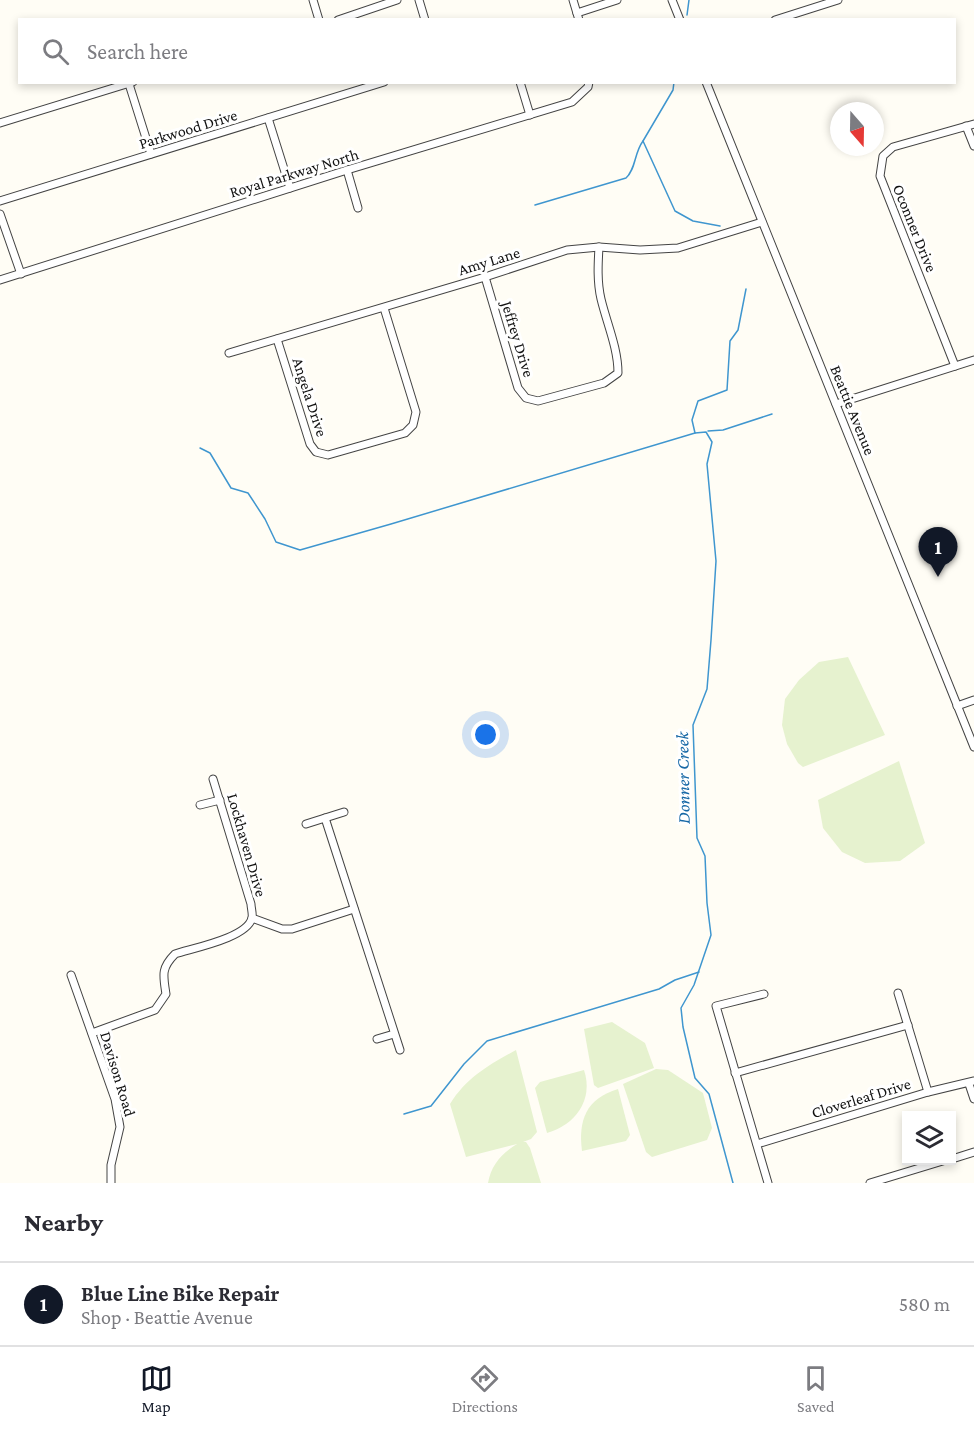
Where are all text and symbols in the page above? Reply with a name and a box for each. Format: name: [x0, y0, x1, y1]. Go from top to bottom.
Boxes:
search box: [18, 18, 956, 84]
icon: search: [39, 35, 72, 68]
text: Search here: [87, 39, 188, 64]
north arrow: [830, 102, 884, 156]
street label: Parkwood Drive: [137, 106, 239, 152]
street label: Royal Parkway North: [227, 145, 361, 202]
street label: Oconner Drive: [890, 182, 940, 274]
street label: Amy Lane: [456, 244, 522, 279]
street label: Jeffrey Drive: [497, 297, 538, 379]
street label: Angela Drive: [288, 355, 331, 439]
street label: Beattie Avenue: [827, 363, 879, 457]
pin: 1: [918, 528, 958, 577]
your location: [471, 720, 500, 749]
water label: Donner Creek: [672, 730, 694, 824]
street label: Lockhaven Drive: [224, 791, 270, 899]
street label: Davison Road: [97, 1030, 139, 1119]
street label: Cloverleaf Drive: [809, 1075, 913, 1121]
map controls: [902, 1111, 956, 1165]
button: layers: [902, 1111, 956, 1165]
text: Nearby: [24, 1208, 103, 1237]
text: Blue Line Bike Repair: [81, 1281, 279, 1306]
text: 1: [40, 1293, 47, 1315]
text: 580 m: [899, 1293, 950, 1315]
text: Shop · Beattie Avenue: [81, 1306, 253, 1328]
tab: Map: [140, 1362, 173, 1415]
tab: Directions: [452, 1362, 518, 1415]
tab: Saved: [797, 1362, 834, 1415]

